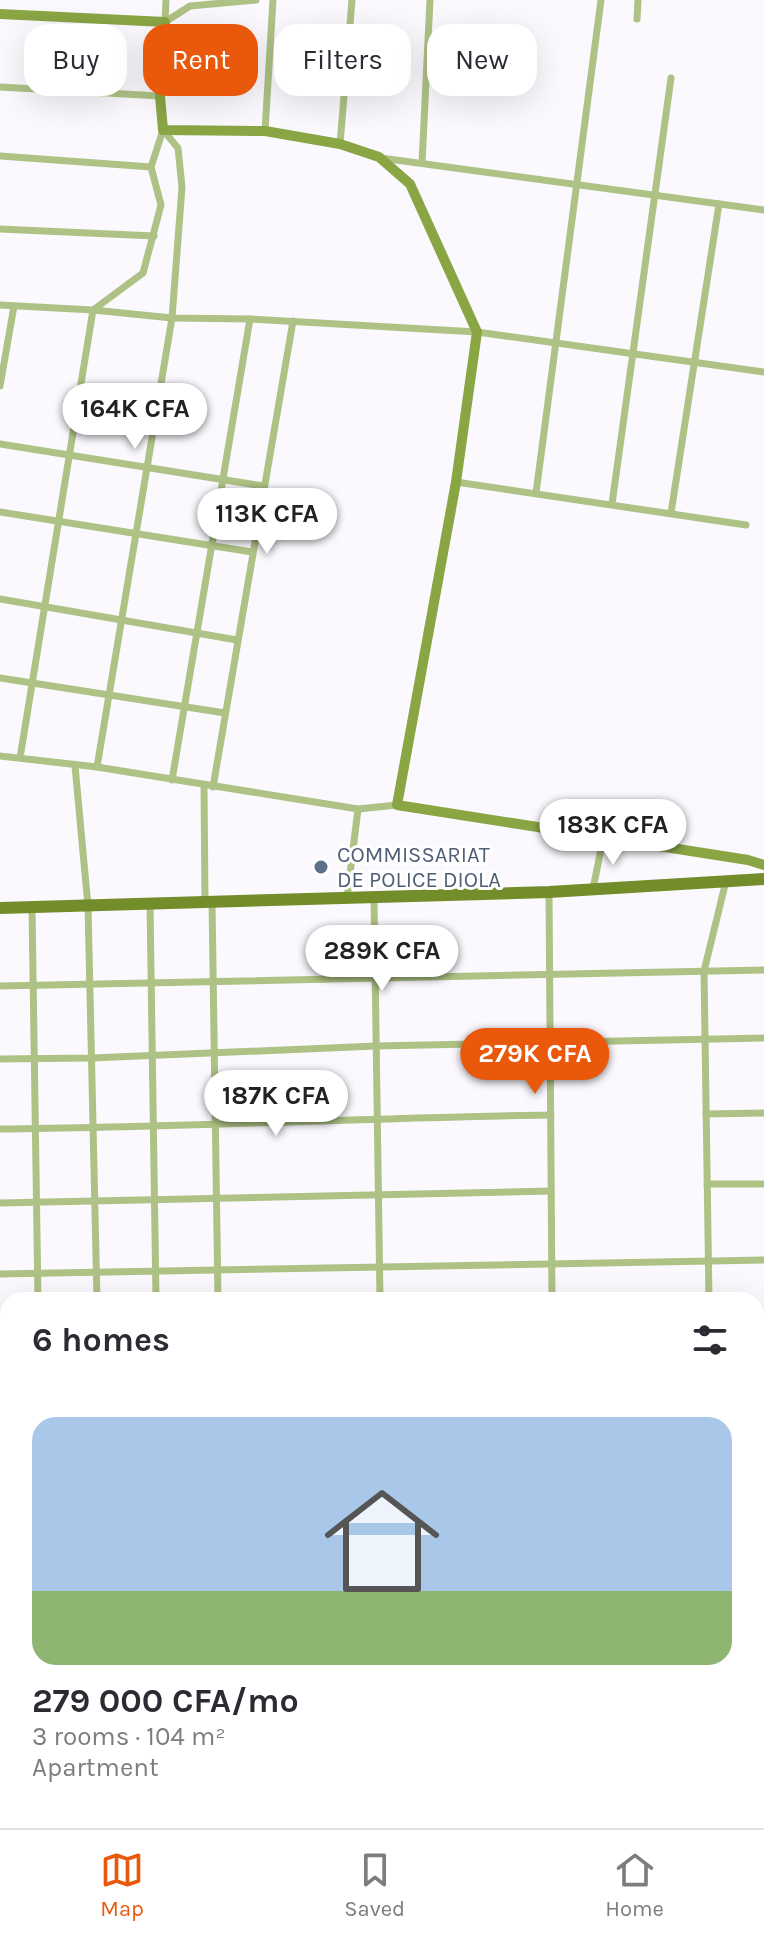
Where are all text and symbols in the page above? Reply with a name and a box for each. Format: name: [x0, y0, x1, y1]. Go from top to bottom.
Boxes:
chip: Buy: [24, 24, 127, 96]
chip: Rent: [143, 24, 258, 96]
chip: Filters: [274, 24, 411, 96]
chip: New: [427, 24, 537, 96]
pin: 164K CFA: [52, 383, 218, 451]
text: 164K CFA: [80, 393, 190, 424]
pin: 113K CFA: [184, 488, 350, 556]
text: 113K CFA: [215, 498, 319, 529]
pin: 183K CFA: [530, 799, 696, 867]
text: 183K CFA: [557, 809, 669, 840]
place label: COMMISSARIAT DE POLICE DIOLA: [337, 842, 501, 893]
marker: COMMISSARIAT DE POLICE DIOLA: [312, 858, 330, 876]
pin: 289K CFA: [299, 925, 465, 993]
text: 289K CFA: [323, 935, 441, 966]
pin: 279K CFA: [452, 1028, 618, 1096]
text: 279K CFA: [478, 1038, 592, 1069]
pin: 187K CFA: [193, 1070, 359, 1138]
text: 187K CFA: [222, 1080, 330, 1111]
icon: filters: [688, 1318, 732, 1362]
text: 6 homes: [32, 1320, 170, 1360]
icon: home: [310, 1469, 454, 1613]
text: 279 000 CFA/mo: [32, 1681, 299, 1721]
text: 3 rooms · 104 m²: [32, 1721, 226, 1752]
text: Apartment: [32, 1752, 159, 1783]
tab: Map: [100, 1848, 144, 1922]
tab: Saved: [344, 1848, 405, 1922]
tab: Home: [605, 1848, 664, 1922]

